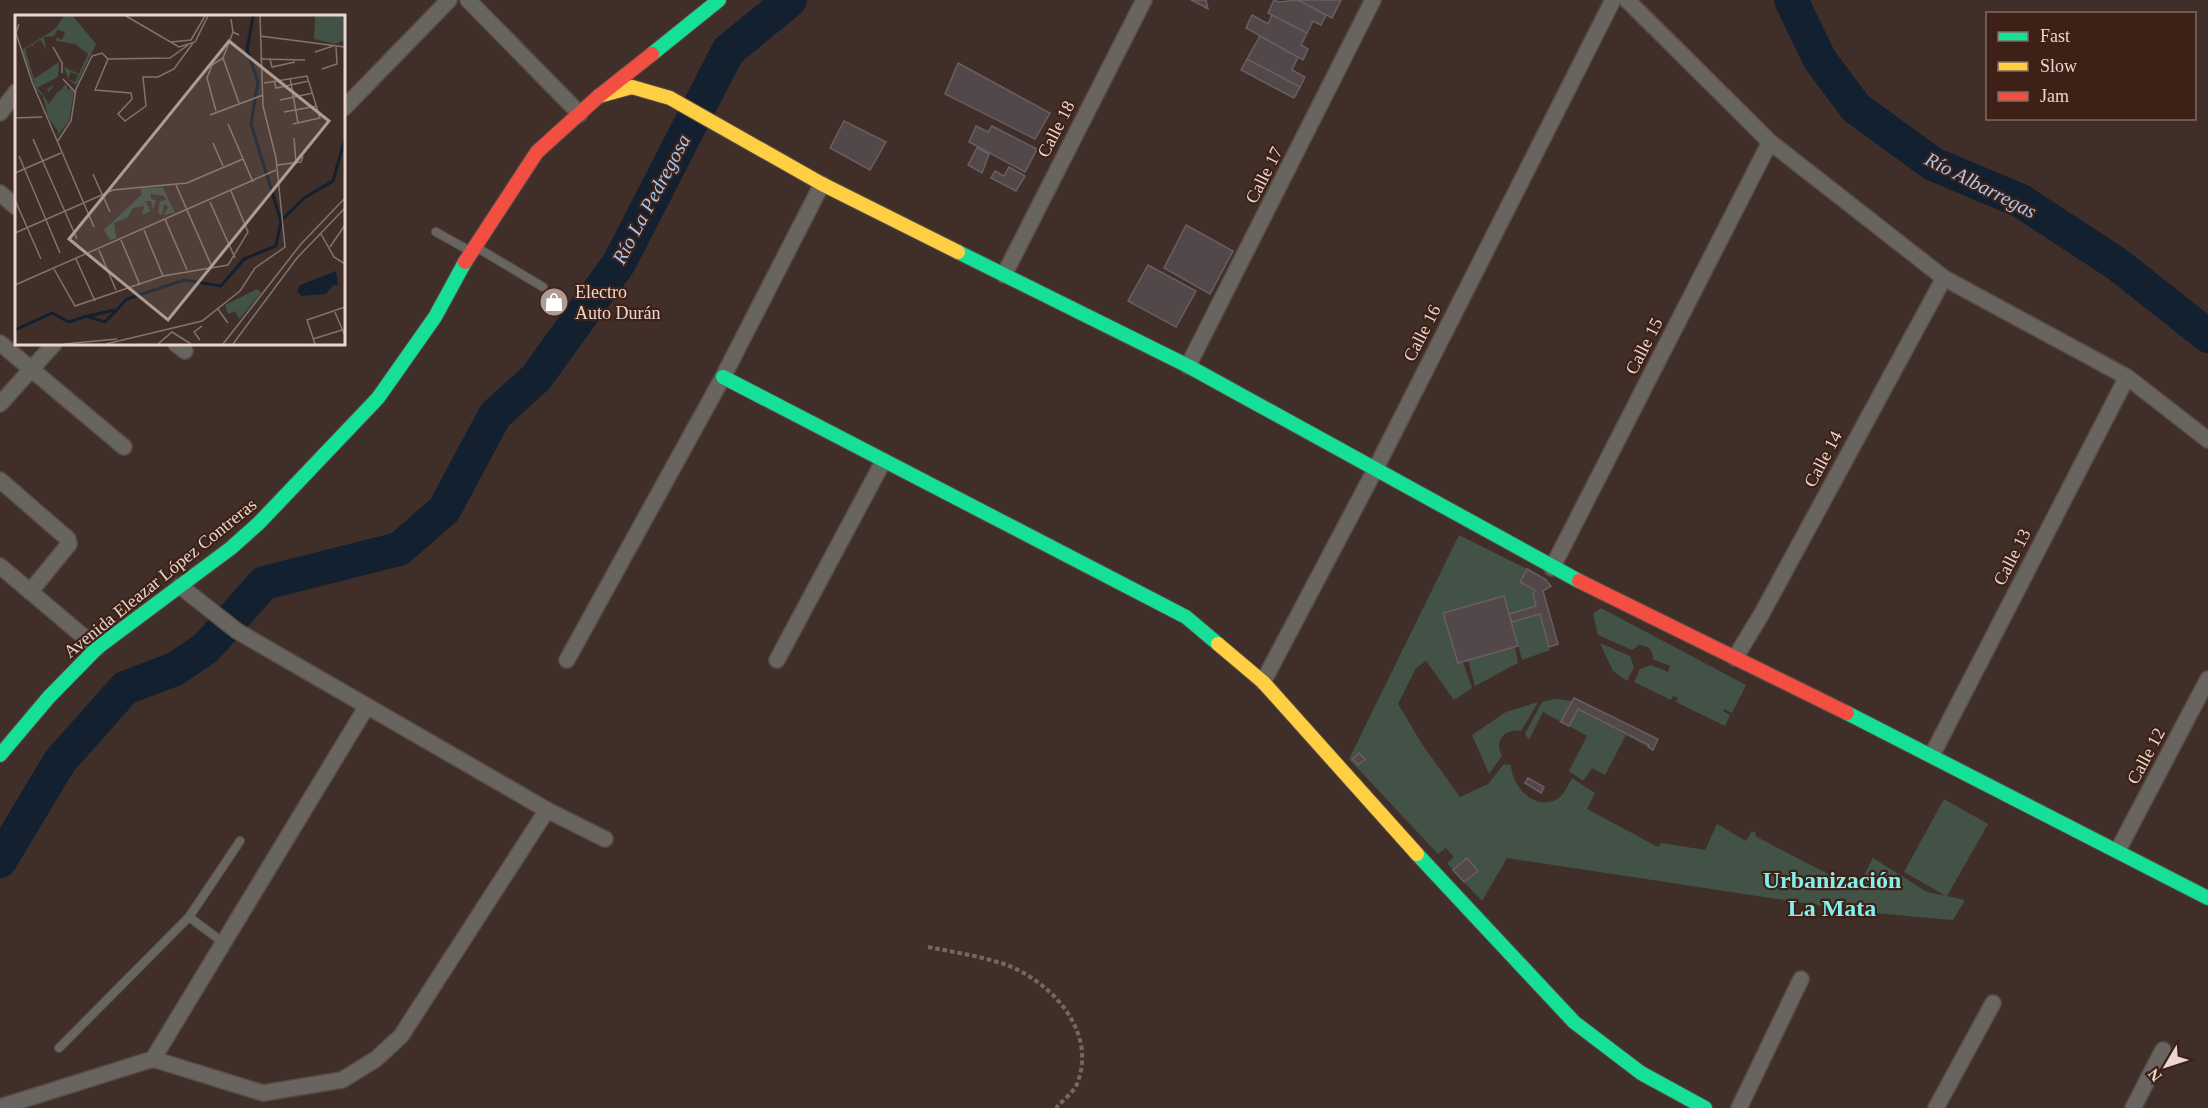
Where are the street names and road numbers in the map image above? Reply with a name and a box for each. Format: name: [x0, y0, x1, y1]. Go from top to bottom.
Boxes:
street label: Calle 18: [1033, 98, 1079, 160]
street label: Calle 17: [1241, 144, 1287, 206]
street label: Calle 16: [1399, 302, 1445, 364]
street label: Calle 15: [1621, 315, 1667, 377]
street label: Calle 14: [1800, 428, 1846, 490]
street label: Avenida Eleazar López Contreras: [60, 494, 260, 662]
street label: Calle 13: [1989, 526, 2035, 588]
street label: Calle 12: [2123, 725, 2169, 787]

